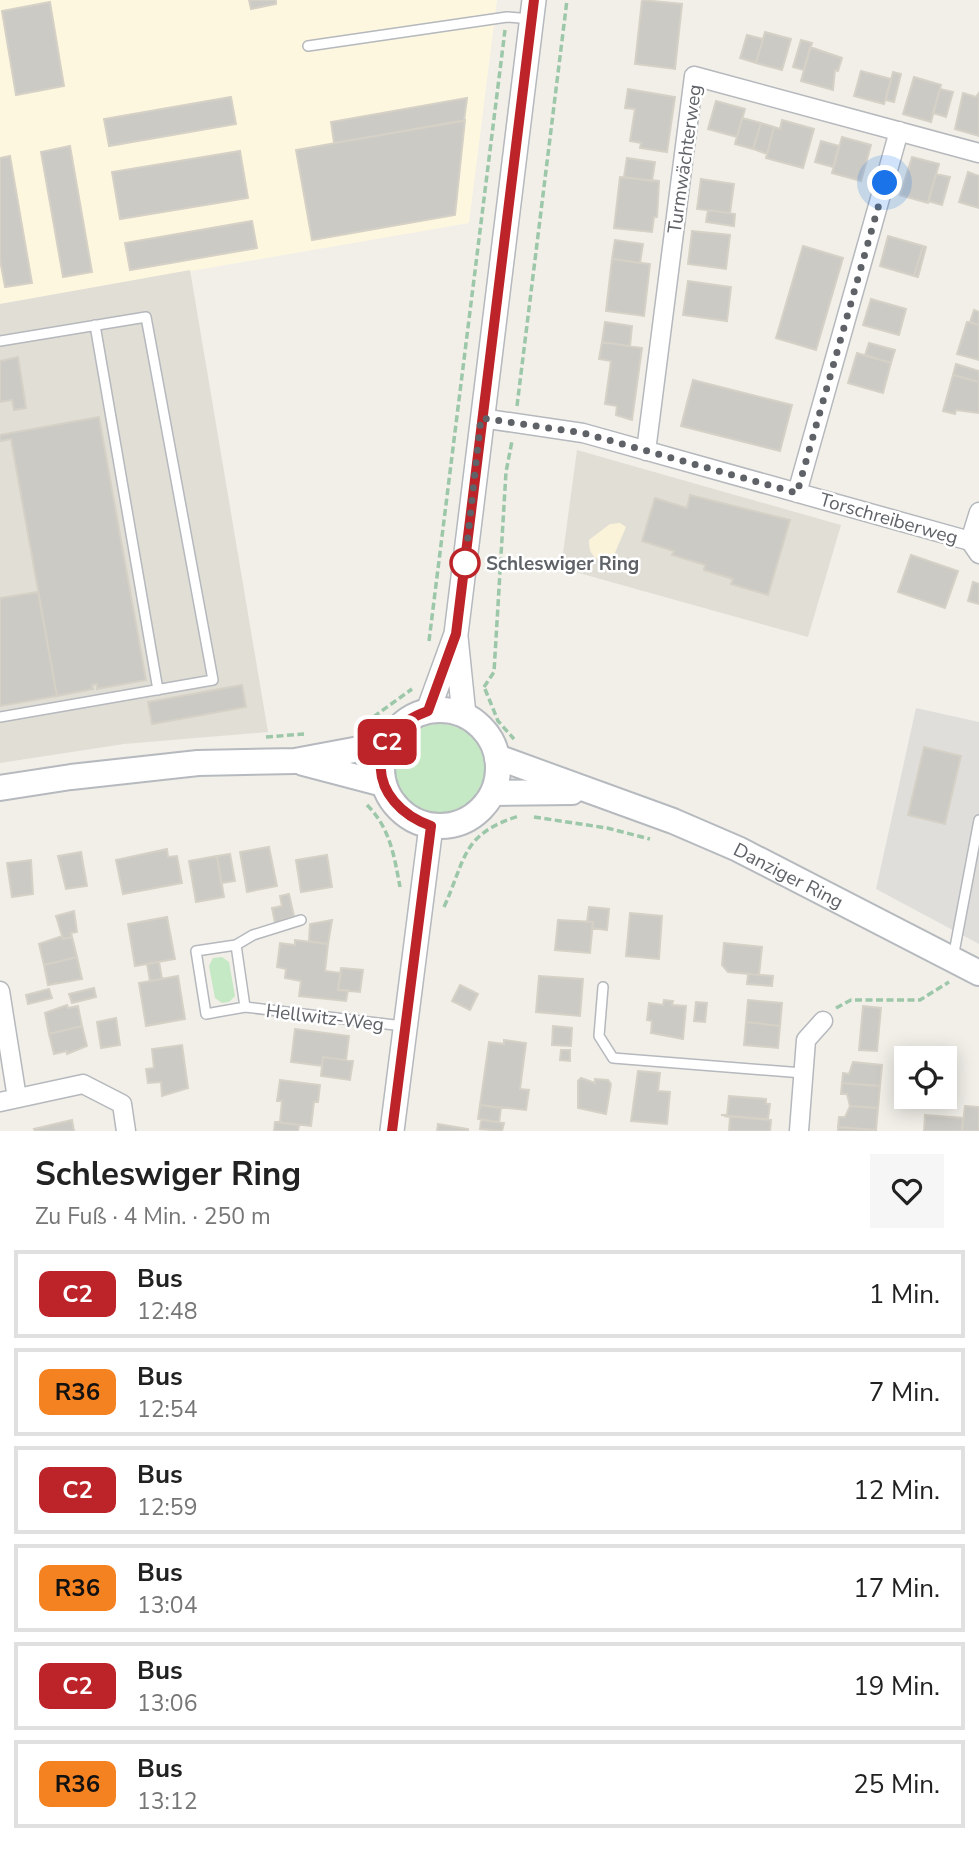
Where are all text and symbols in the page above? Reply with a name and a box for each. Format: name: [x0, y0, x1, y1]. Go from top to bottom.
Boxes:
street label: Turmwächterweg: [662, 83, 708, 235]
your location: [867, 165, 902, 200]
street label: Torschreiberweg: [816, 487, 961, 551]
marker: Schleswiger Ring: [450, 548, 480, 578]
place label: Schleswiger Ring: [486, 551, 639, 577]
line badge: C2: [356, 719, 418, 765]
text: C2: [372, 726, 402, 758]
street label: Danziger Ring: [729, 837, 848, 915]
street label: Hellwitz-Weg: [264, 998, 385, 1038]
map controls: [894, 1046, 957, 1109]
button: locate: [894, 1046, 957, 1109]
text: Schleswiger Ring: [35, 1152, 301, 1197]
button: heart: [870, 1154, 944, 1228]
text: Zu Fuß · 4 Min. · 250 m: [35, 1201, 271, 1232]
text: Bus: [137, 1261, 183, 1296]
text: 1 Min.: [869, 1277, 940, 1312]
text: C2: [62, 1278, 93, 1310]
text: 12:48: [137, 1296, 197, 1327]
text: Bus: [137, 1359, 183, 1394]
text: 7 Min.: [869, 1375, 940, 1410]
text: R36: [55, 1376, 100, 1408]
text: 12:54: [137, 1394, 197, 1425]
text: Bus: [137, 1457, 183, 1492]
text: 12 Min.: [853, 1473, 940, 1508]
text: C2: [62, 1474, 93, 1506]
text: 12:59: [137, 1492, 197, 1523]
text: Bus: [137, 1555, 183, 1590]
text: 17 Min.: [853, 1571, 940, 1606]
text: R36: [55, 1572, 100, 1604]
text: 13:04: [137, 1590, 197, 1621]
text: Bus: [137, 1653, 183, 1688]
text: 19 Min.: [853, 1669, 940, 1704]
text: C2: [62, 1670, 93, 1702]
text: 13:06: [137, 1688, 197, 1719]
text: Bus: [137, 1751, 183, 1786]
text: 25 Min.: [853, 1767, 940, 1802]
text: R36: [55, 1768, 100, 1800]
text: 13:12: [137, 1786, 197, 1817]

